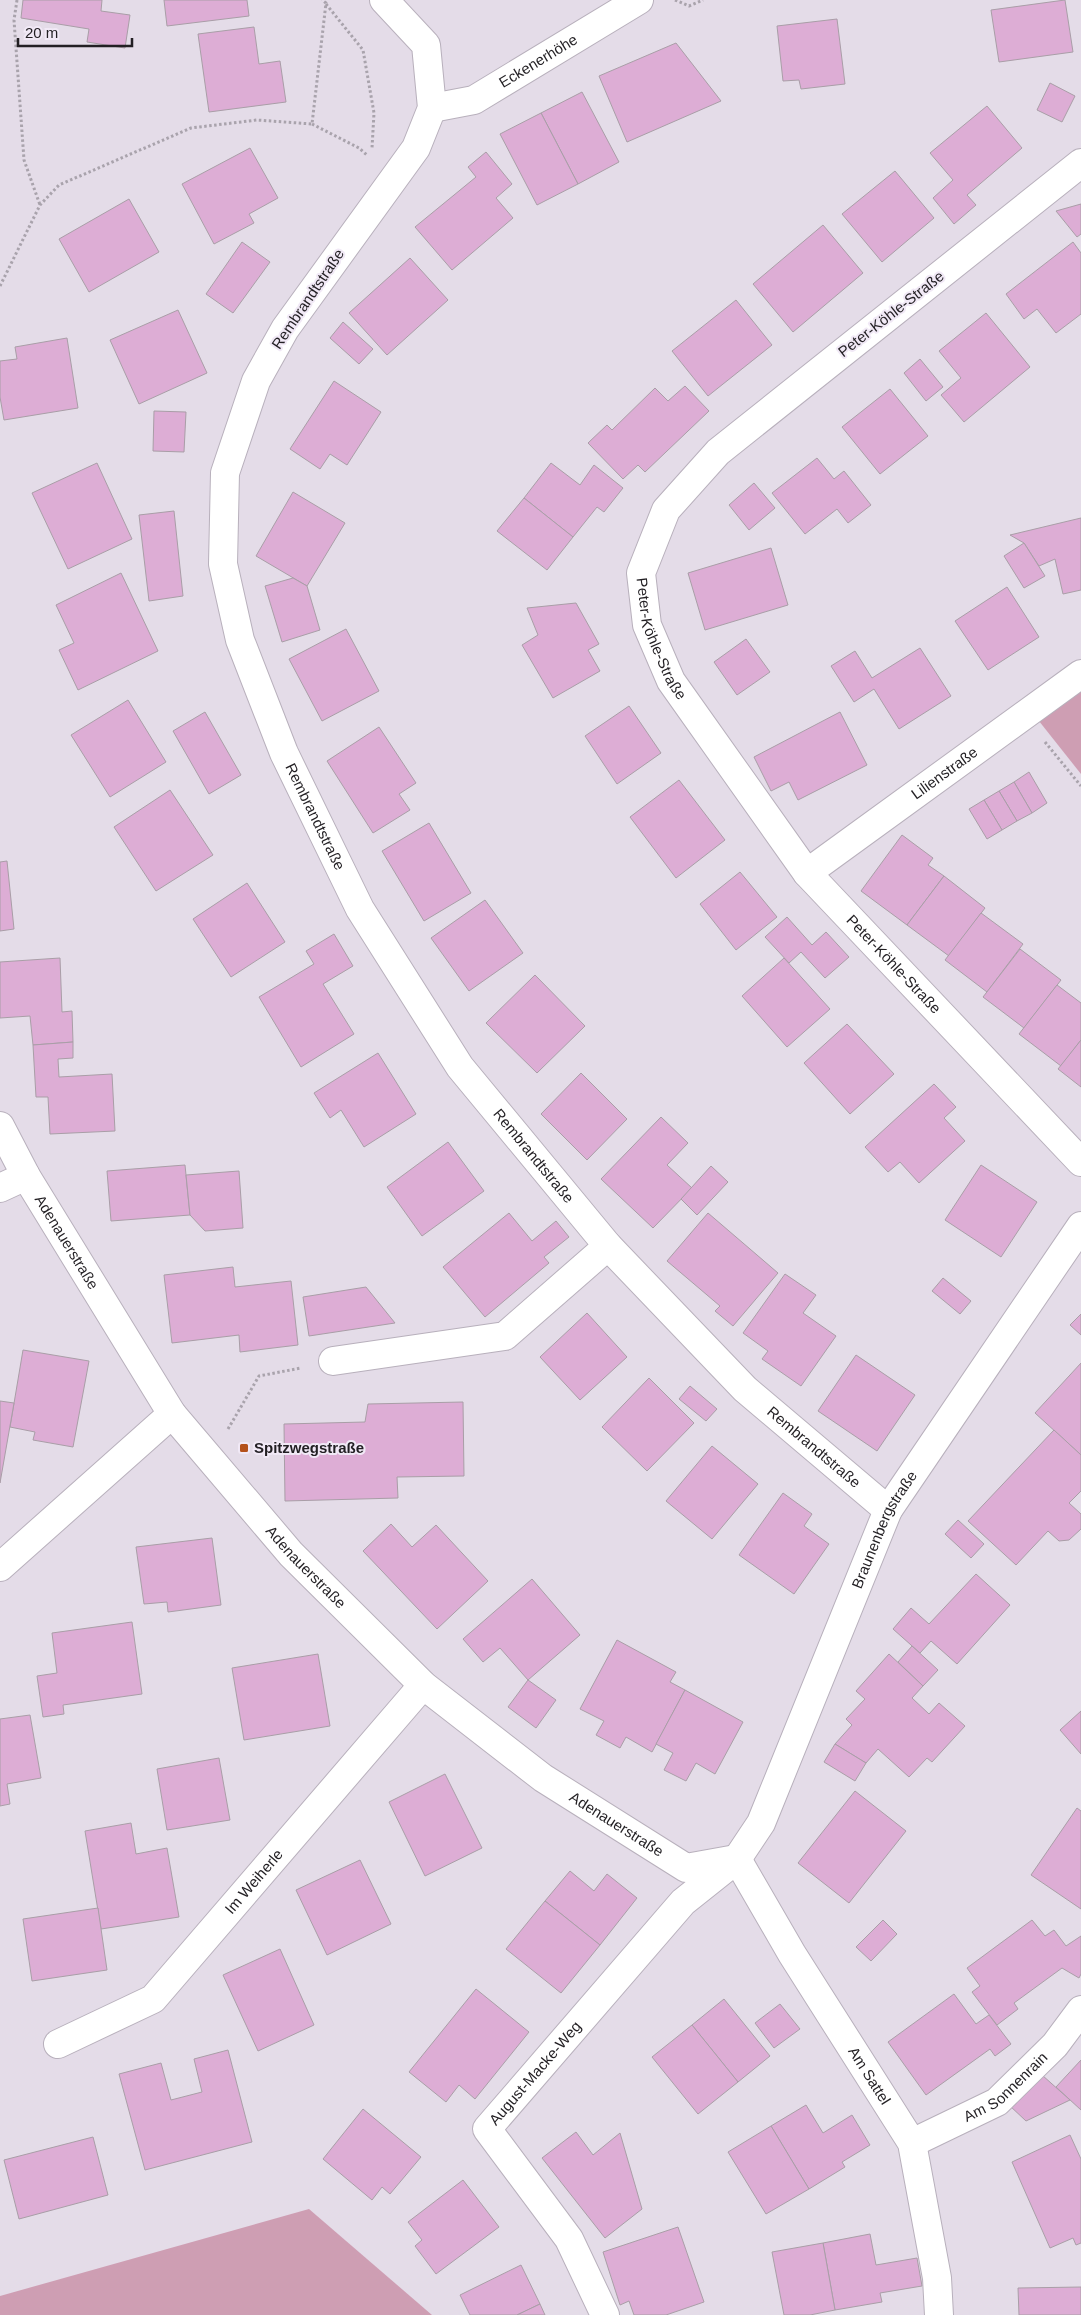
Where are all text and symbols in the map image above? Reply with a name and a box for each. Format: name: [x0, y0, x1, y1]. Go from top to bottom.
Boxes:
scale bar: [18, 15, 131, 47]
text: 20 m: [25, 24, 58, 41]
street label: Eckenerhöhe: [496, 30, 580, 91]
street label: Rembrandtstraße: [268, 246, 347, 352]
street label: Peter-Köhle-Straße: [835, 267, 947, 360]
street label: Peter-Köhle-Straße: [634, 577, 690, 703]
street label: Lilienstraße: [908, 743, 981, 802]
street label: Rembrandtstraße: [282, 760, 349, 873]
street label: Peter-Köhle-Straße: [843, 911, 945, 1017]
street label: Rembrandtstraße: [490, 1105, 578, 1206]
street label: Adenauerstraße: [32, 1192, 102, 1292]
street label: Rembrandtstraße: [764, 1403, 864, 1491]
place label: Spitzwegstraße: [254, 1439, 364, 1456]
marker: Spitzwegstraße: [238, 1442, 250, 1454]
street label: Braunenbergstraße: [848, 1467, 920, 1591]
street label: Adenauerstraße: [263, 1522, 350, 1611]
street label: Adenauerstraße: [567, 1788, 667, 1860]
street label: Im Weiherle: [221, 1845, 286, 1917]
street label: August-Macke-Weg: [485, 2018, 584, 2128]
street label: Am Sattel: [845, 2043, 894, 2108]
street label: Am Sonnenrain: [961, 2048, 1051, 2125]

